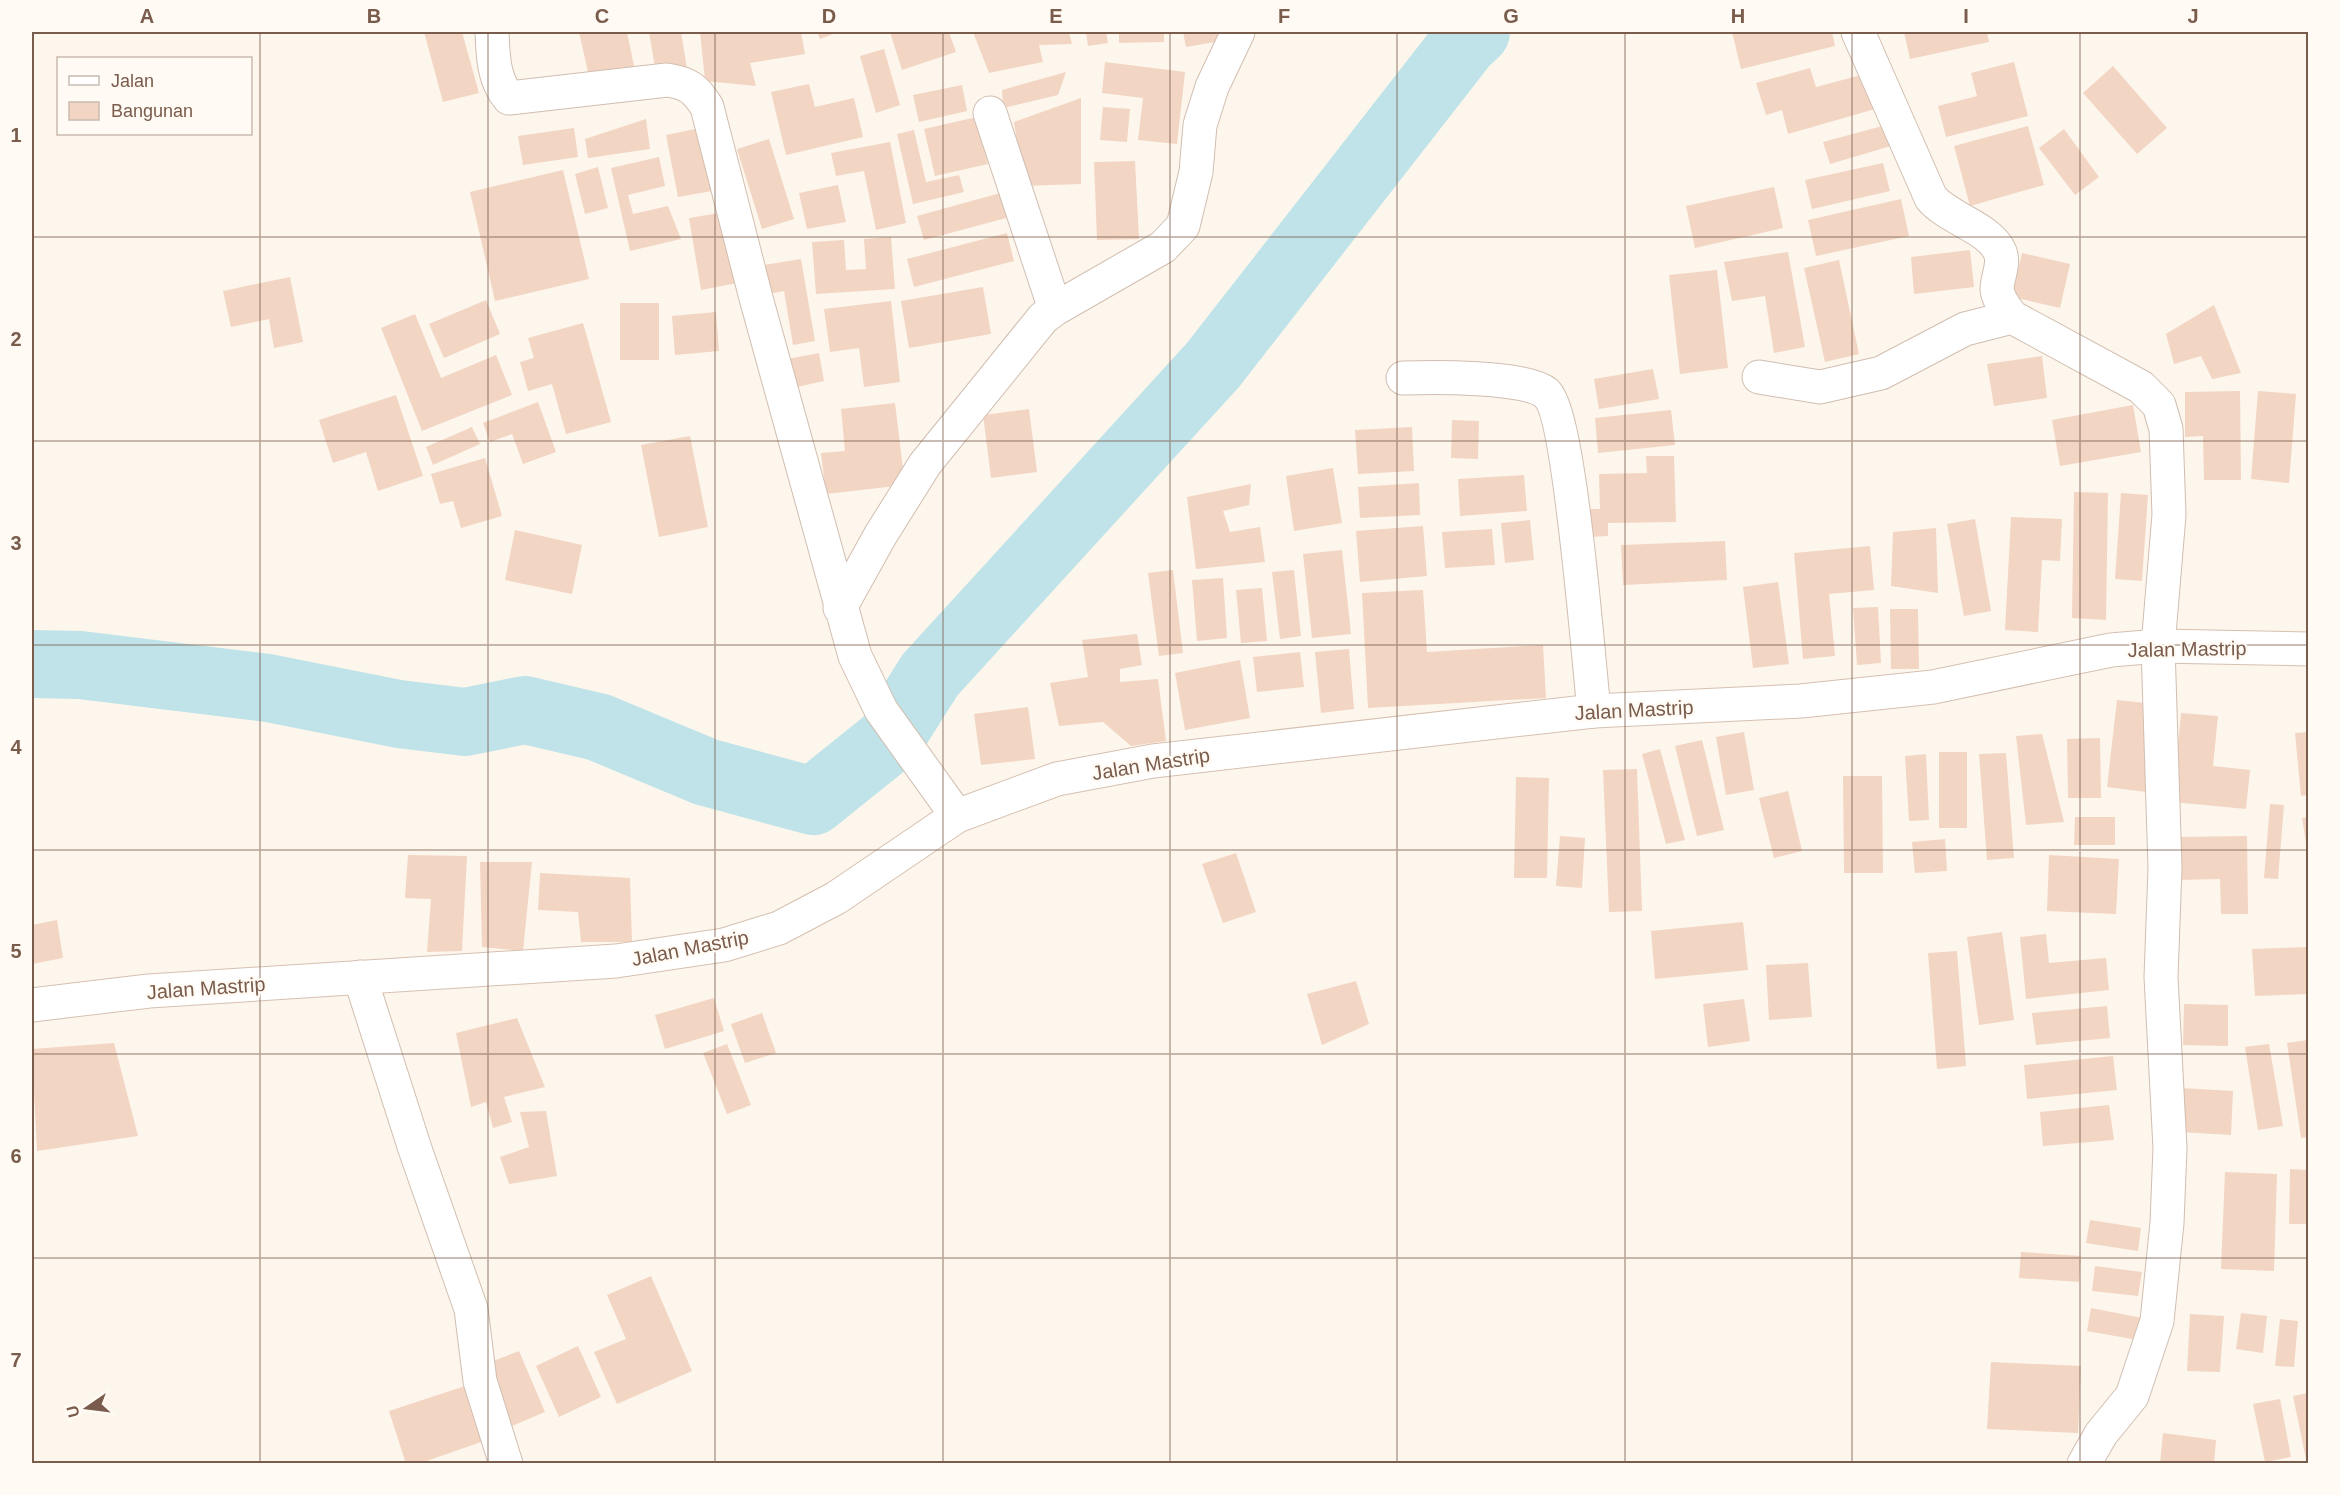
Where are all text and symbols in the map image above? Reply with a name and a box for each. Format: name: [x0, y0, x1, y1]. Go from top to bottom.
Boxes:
text: A: [140, 5, 154, 27]
text: B: [367, 5, 381, 27]
text: C: [595, 5, 609, 27]
text: D: [822, 5, 836, 27]
text: E: [1049, 5, 1063, 27]
text: F: [1278, 5, 1290, 27]
text: G: [1503, 5, 1519, 27]
text: H: [1731, 5, 1745, 27]
text: I: [1963, 5, 1969, 27]
text: J: [2187, 5, 2199, 27]
legend: [57, 57, 252, 135]
text: Jalan: [111, 71, 154, 91]
text: Bangunan: [111, 101, 193, 121]
text: 1: [10, 124, 22, 146]
text: 2: [10, 328, 22, 350]
text: 3: [10, 532, 22, 554]
street label: Jalan Mastrip: [2127, 637, 2247, 661]
street label: Jalan Mastrip: [1574, 696, 1694, 724]
text: 4: [10, 736, 22, 758]
street label: Jalan Mastrip: [1091, 744, 1211, 784]
street label: Jalan Mastrip: [630, 926, 750, 970]
text: 5: [10, 940, 22, 962]
street label: Jalan Mastrip: [146, 973, 266, 1003]
text: 6: [10, 1145, 22, 1167]
text: 7: [10, 1349, 22, 1371]
north arrow: [57, 1378, 117, 1438]
text: U: [63, 1404, 83, 1419]

